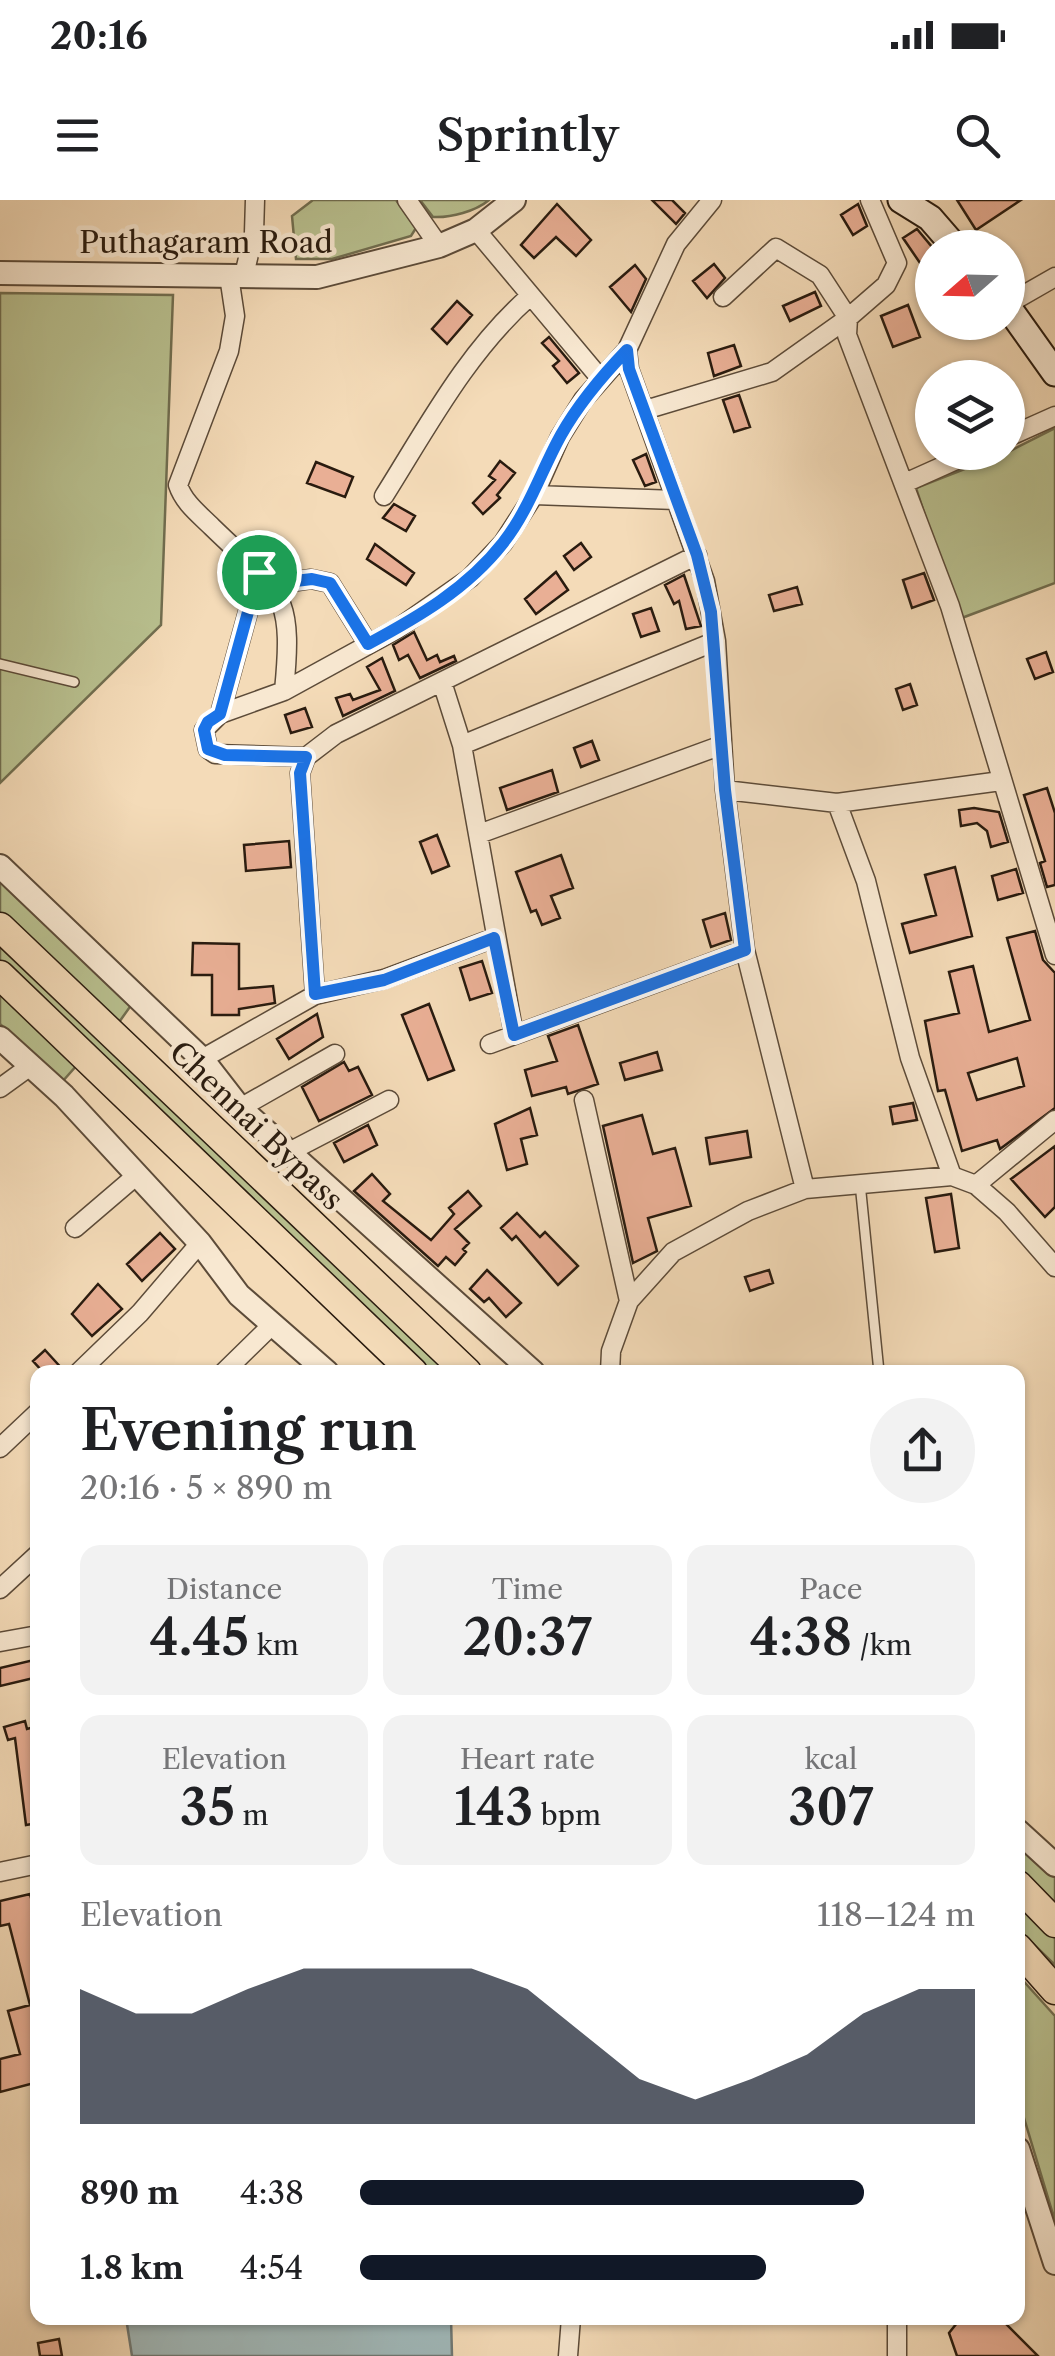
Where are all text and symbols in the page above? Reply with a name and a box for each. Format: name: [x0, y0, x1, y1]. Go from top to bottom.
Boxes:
text: 20:16: [50, 12, 148, 59]
text: Sprintly: [436, 107, 619, 163]
icon: menu: [50, 108, 105, 163]
icon: search: [950, 108, 1005, 163]
street label: Puthagaram Road: [79, 224, 333, 261]
north arrow: [915, 230, 1025, 340]
map controls: [915, 230, 1025, 470]
button: layers: [915, 360, 1025, 470]
pin: [217, 530, 302, 615]
icon: arrive: [232, 545, 287, 600]
street label: Chennai Bypass: [162, 1033, 351, 1218]
text: Evening run: [80, 1397, 417, 1464]
button: share: [870, 1398, 975, 1503]
text: 20:16 · 5 × 890 m: [80, 1468, 332, 1507]
text: Distance: [166, 1572, 282, 1606]
text: Time: [492, 1572, 563, 1606]
text: Pace: [799, 1572, 862, 1606]
text: 4.45: [149, 1606, 249, 1668]
text: 20:37: [463, 1606, 592, 1668]
text: 4:38: [750, 1606, 852, 1668]
text: km: [249, 1628, 299, 1662]
text: /km: [852, 1628, 912, 1662]
text: Elevation: [162, 1742, 287, 1776]
text: Heart rate: [460, 1742, 595, 1776]
text: kcal: [804, 1742, 857, 1776]
text: 35: [180, 1776, 235, 1838]
text: 143: [454, 1776, 533, 1838]
text: 307: [788, 1776, 874, 1838]
text: m: [235, 1798, 269, 1832]
text: bpm: [533, 1798, 601, 1832]
text: Elevation: [80, 1895, 223, 1934]
text: 118–124 m: [817, 1895, 975, 1934]
text: 890 m: [80, 2173, 179, 2212]
text: 4:38: [240, 2173, 304, 2212]
text: 1.8 km: [80, 2248, 184, 2287]
text: 4:54: [240, 2248, 303, 2287]

